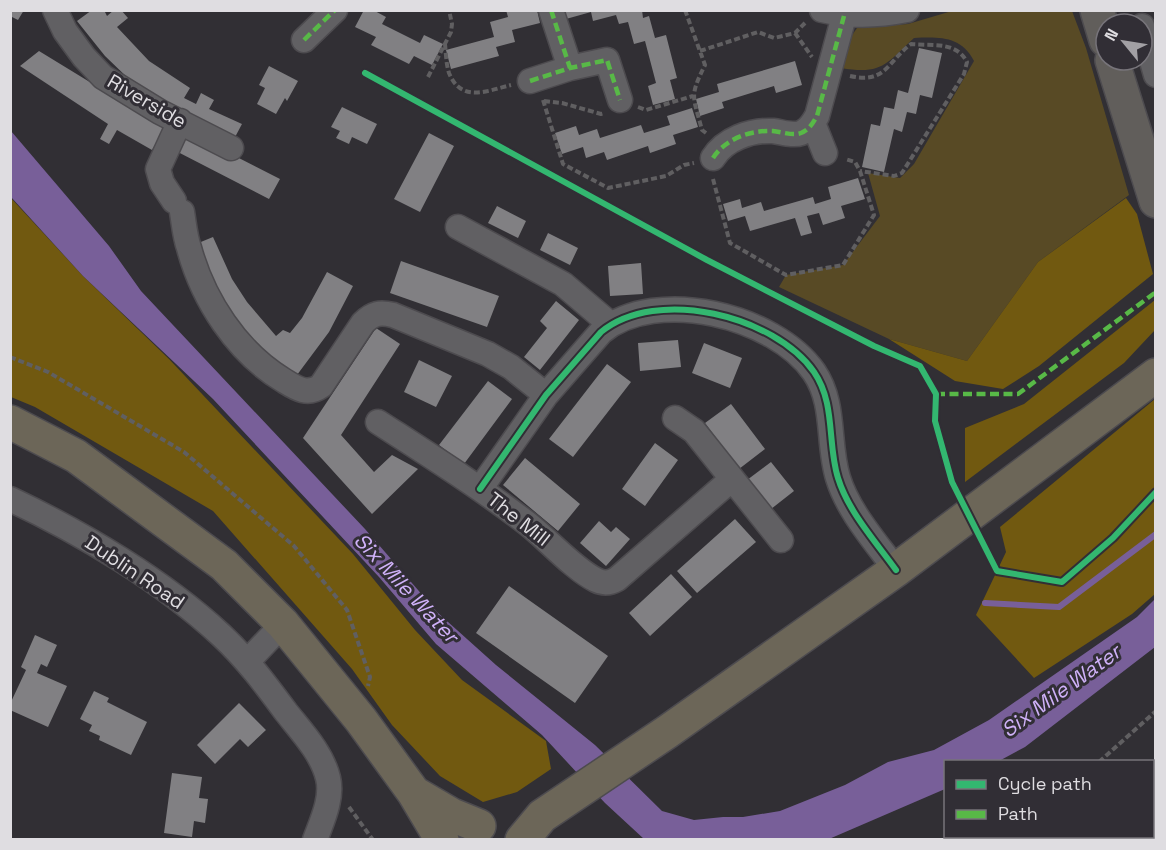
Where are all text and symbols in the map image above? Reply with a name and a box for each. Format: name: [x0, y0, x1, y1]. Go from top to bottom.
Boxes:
north arrow: [1094, 12, 1154, 72]
text: N: [1100, 25, 1123, 45]
street label: Riverside: [103, 68, 191, 134]
street label: The Mill: [482, 486, 556, 552]
water label: Six Mile Water: [348, 527, 466, 650]
street label: Dublin Road: [80, 529, 190, 615]
water label: Six Mile Water: [996, 637, 1127, 743]
legend: [944, 760, 1154, 838]
text: Cycle path: [998, 772, 1092, 795]
text: Path: [998, 802, 1038, 825]

